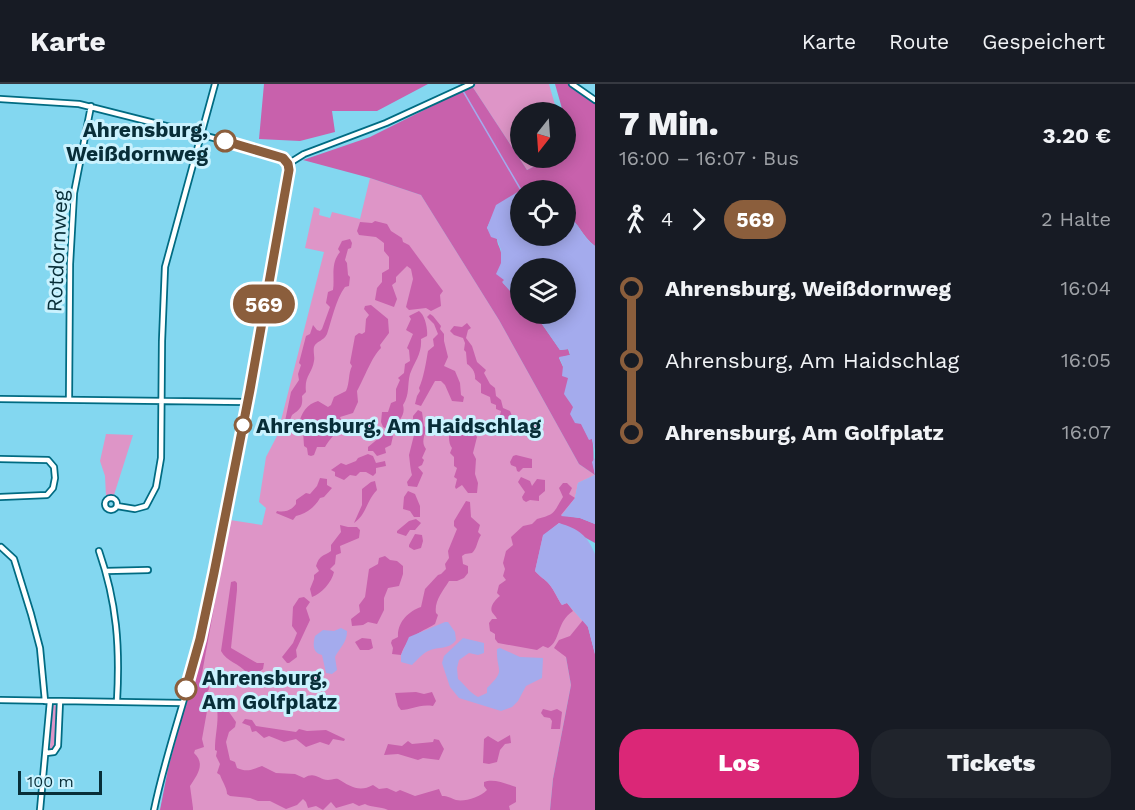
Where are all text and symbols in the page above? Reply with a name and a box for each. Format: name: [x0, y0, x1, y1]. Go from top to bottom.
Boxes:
text: Karte: [30, 25, 106, 58]
text: Karte: [802, 29, 856, 54]
text: Route: [889, 29, 949, 54]
text: Gespeichert: [982, 29, 1105, 54]
north arrow: [510, 102, 576, 168]
map controls: [510, 102, 576, 324]
text: 7 Min.: [619, 104, 719, 143]
place label: Ahrensburg, Weißdornweg: [66, 117, 208, 166]
text: 3.20 €: [1043, 123, 1111, 148]
marker: Ahrensburg, Weißdornweg: [214, 130, 236, 152]
text: 16:00 – 16:07 · Bus: [619, 146, 799, 170]
button: locate: [510, 180, 576, 246]
street label: Rotdornweg: [41, 188, 73, 313]
icon: walk: [619, 203, 652, 236]
icon: forward: [682, 203, 715, 236]
text: 4: [661, 207, 673, 231]
text: 569: [736, 207, 774, 232]
text: 2 Halte: [1041, 207, 1111, 231]
button: layers: [510, 258, 576, 324]
text: Ahrensburg, Weißdornweg: [665, 276, 951, 301]
text: 16:04: [1060, 276, 1111, 300]
line badge: 569: [230, 284, 298, 324]
text: 569: [245, 292, 283, 317]
text: Ahrensburg, Am Haidschlag: [665, 348, 959, 373]
text: 16:05: [1061, 348, 1111, 372]
place label: Ahrensburg, Am Haidschlag: [256, 413, 541, 438]
marker: Ahrensburg, Am Haidschlag: [234, 416, 252, 434]
text: Ahrensburg, Am Golfplatz: [665, 420, 944, 445]
text: 16:07: [1062, 420, 1111, 444]
place label: Ahrensburg, Am Golfplatz: [202, 665, 337, 714]
marker: Ahrensburg, Am Golfplatz: [175, 678, 197, 700]
button: Los: [619, 729, 859, 798]
button: Tickets: [871, 729, 1111, 798]
scale bar: [18, 768, 102, 796]
text: 100 m: [27, 772, 74, 791]

